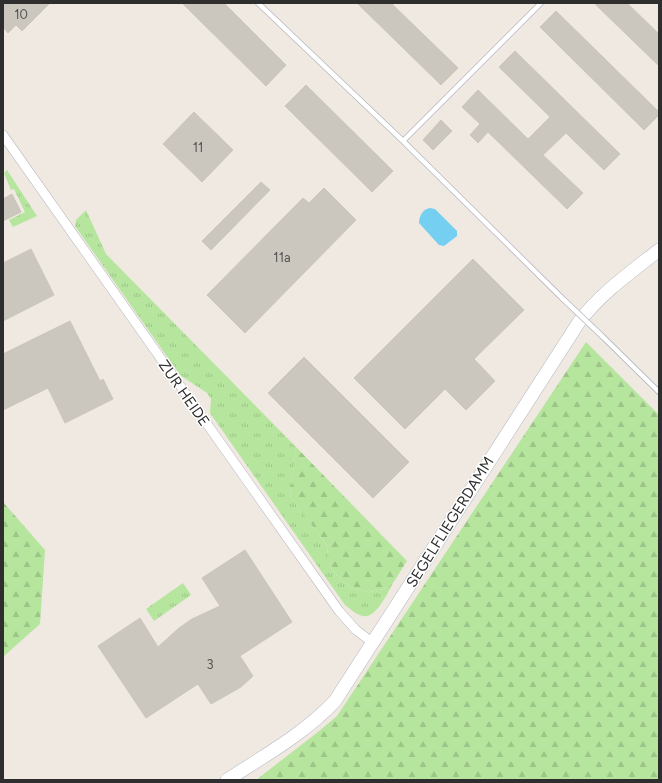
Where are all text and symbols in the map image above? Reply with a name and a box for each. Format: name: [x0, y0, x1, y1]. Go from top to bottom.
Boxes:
house number: 10: [14, 7, 28, 22]
house number: 11: [193, 140, 203, 155]
house number: 11a: [273, 250, 291, 265]
street label: ZUR HEIDE: [155, 356, 213, 430]
street label: SEGELFLIEGERDAMM: [402, 453, 498, 591]
house number: 3: [206, 657, 214, 672]

